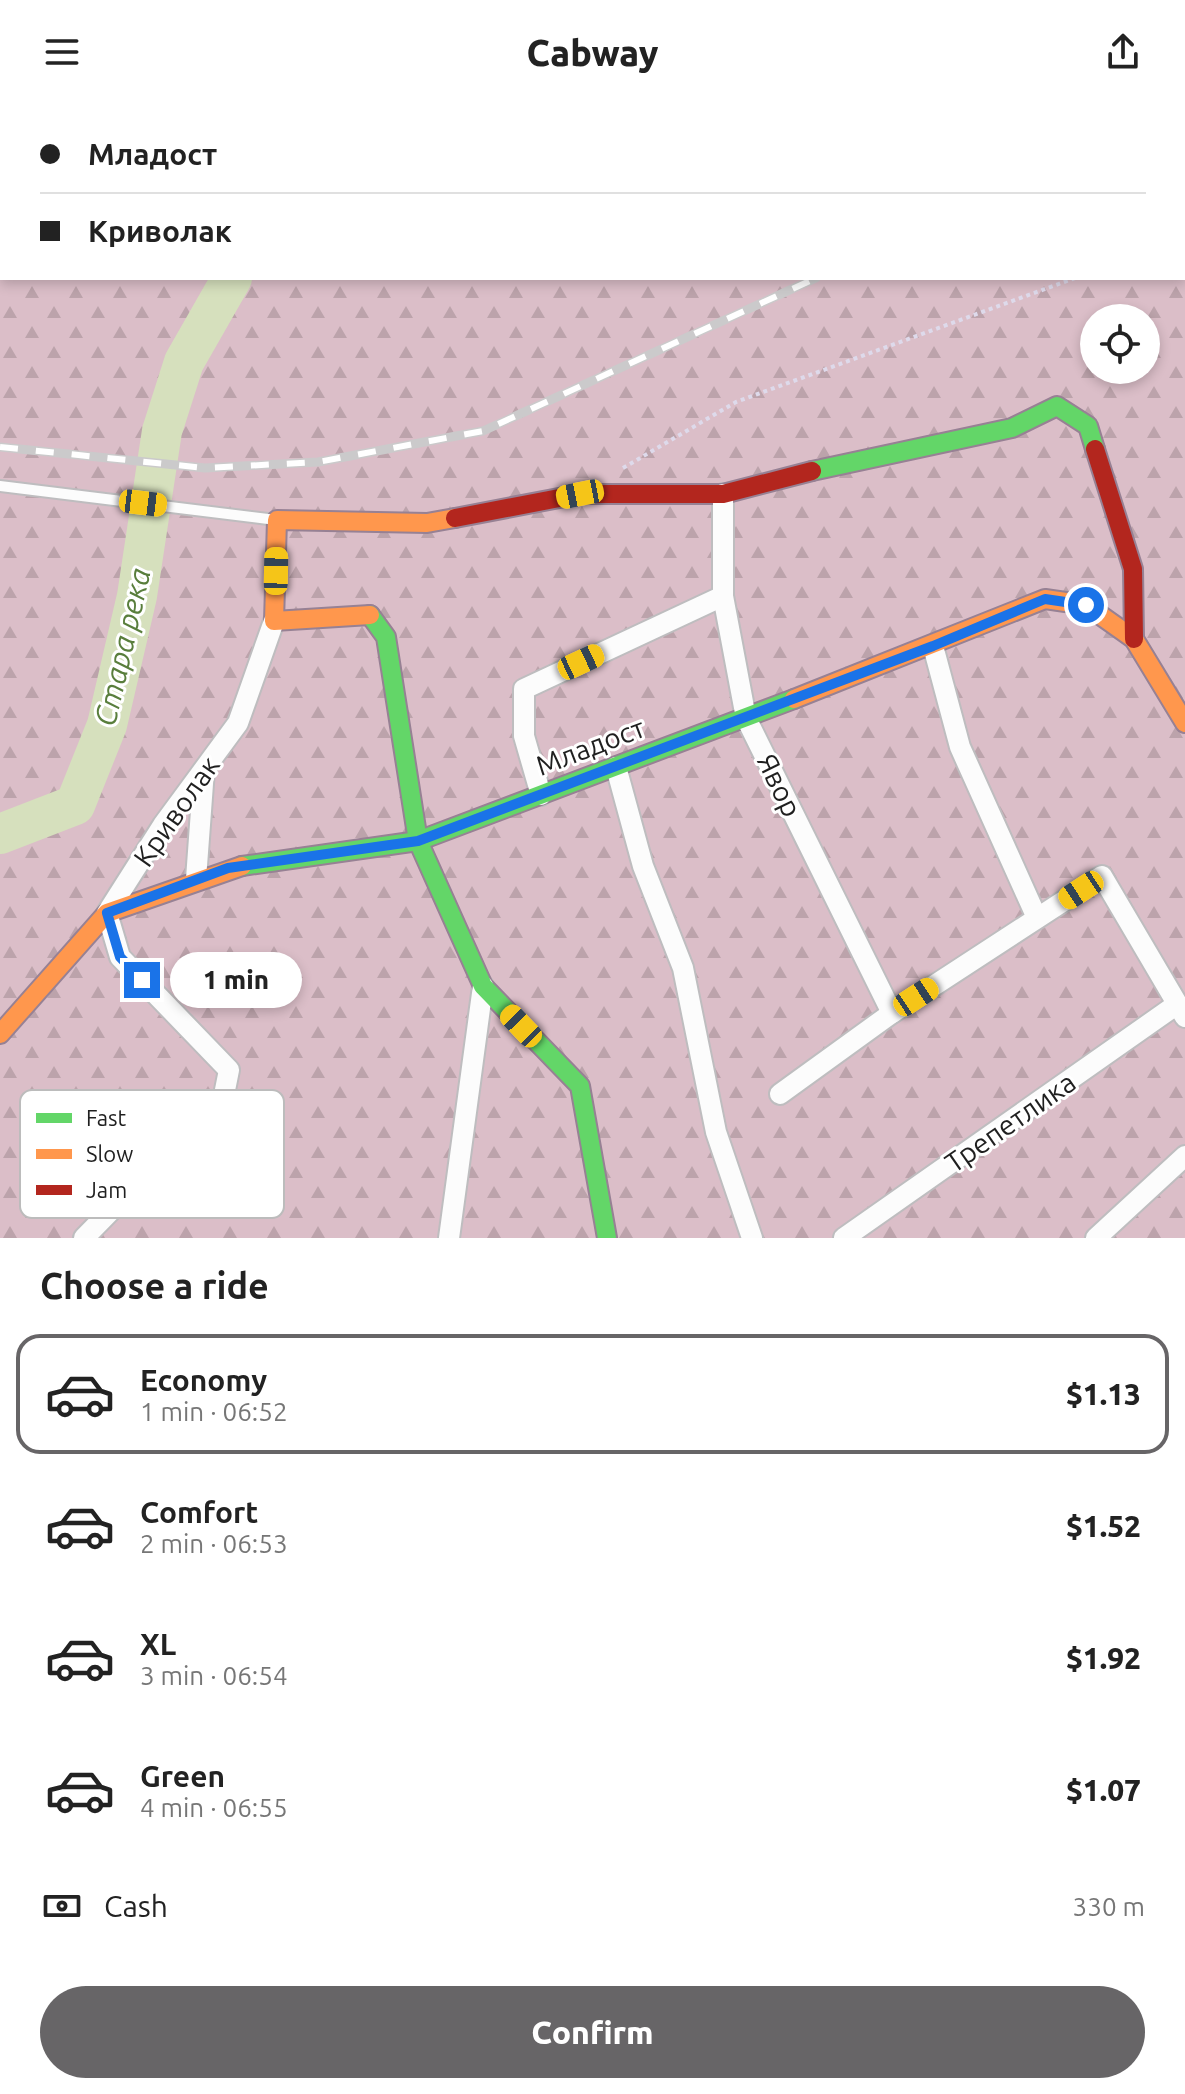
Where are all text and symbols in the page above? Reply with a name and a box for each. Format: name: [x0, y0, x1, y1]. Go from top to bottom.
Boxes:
icon: menu: [40, 30, 84, 74]
icon: share: [1101, 30, 1145, 74]
text: Cabway: [527, 32, 658, 73]
text: Младост: [88, 137, 217, 171]
text: Криволак: [88, 214, 232, 248]
map controls: [1080, 304, 1160, 384]
button: locate: [1080, 304, 1160, 384]
car: [554, 478, 606, 510]
car: [118, 488, 168, 518]
car: [264, 547, 288, 595]
water label: Стара река: [87, 565, 157, 729]
route start: [1068, 587, 1104, 623]
car: [554, 641, 608, 683]
street label: Младост: [531, 711, 649, 781]
street label: Явор: [752, 749, 808, 821]
street label: Криволак: [127, 750, 225, 872]
car: [1054, 867, 1108, 913]
callout: 1 min: [170, 952, 302, 1008]
route end: [124, 962, 160, 998]
text: 1 min: [203, 965, 269, 994]
car: [889, 974, 943, 1020]
car: [496, 1000, 546, 1052]
street label: Трепетлика: [939, 1066, 1081, 1178]
legend: [20, 1090, 284, 1218]
text: Fast: [86, 1105, 127, 1130]
text: Slow: [86, 1141, 133, 1166]
text: Jam: [86, 1177, 127, 1202]
text: Choose a ride: [40, 1265, 269, 1306]
icon: car: [44, 1358, 116, 1430]
text: Economy: [140, 1363, 267, 1397]
text: $1.13: [1066, 1377, 1141, 1411]
text: 1 min · 06:52: [140, 1397, 288, 1426]
icon: car: [44, 1490, 116, 1562]
text: Comfort: [140, 1495, 258, 1529]
text: $1.52: [1066, 1509, 1141, 1543]
text: 2 min · 06:53: [140, 1529, 288, 1558]
icon: car: [44, 1622, 116, 1694]
text: XL: [140, 1627, 176, 1661]
text: $1.92: [1066, 1641, 1141, 1675]
text: 3 min · 06:54: [140, 1661, 288, 1690]
icon: car: [44, 1754, 116, 1826]
text: Green: [140, 1759, 225, 1793]
text: $1.07: [1066, 1773, 1141, 1807]
text: 4 min · 06:55: [140, 1793, 288, 1822]
icon: cash: [40, 1884, 84, 1928]
text: Cash: [104, 1889, 168, 1923]
text: 330 m: [1073, 1892, 1145, 1921]
button: Confirm: [40, 1986, 1145, 2078]

